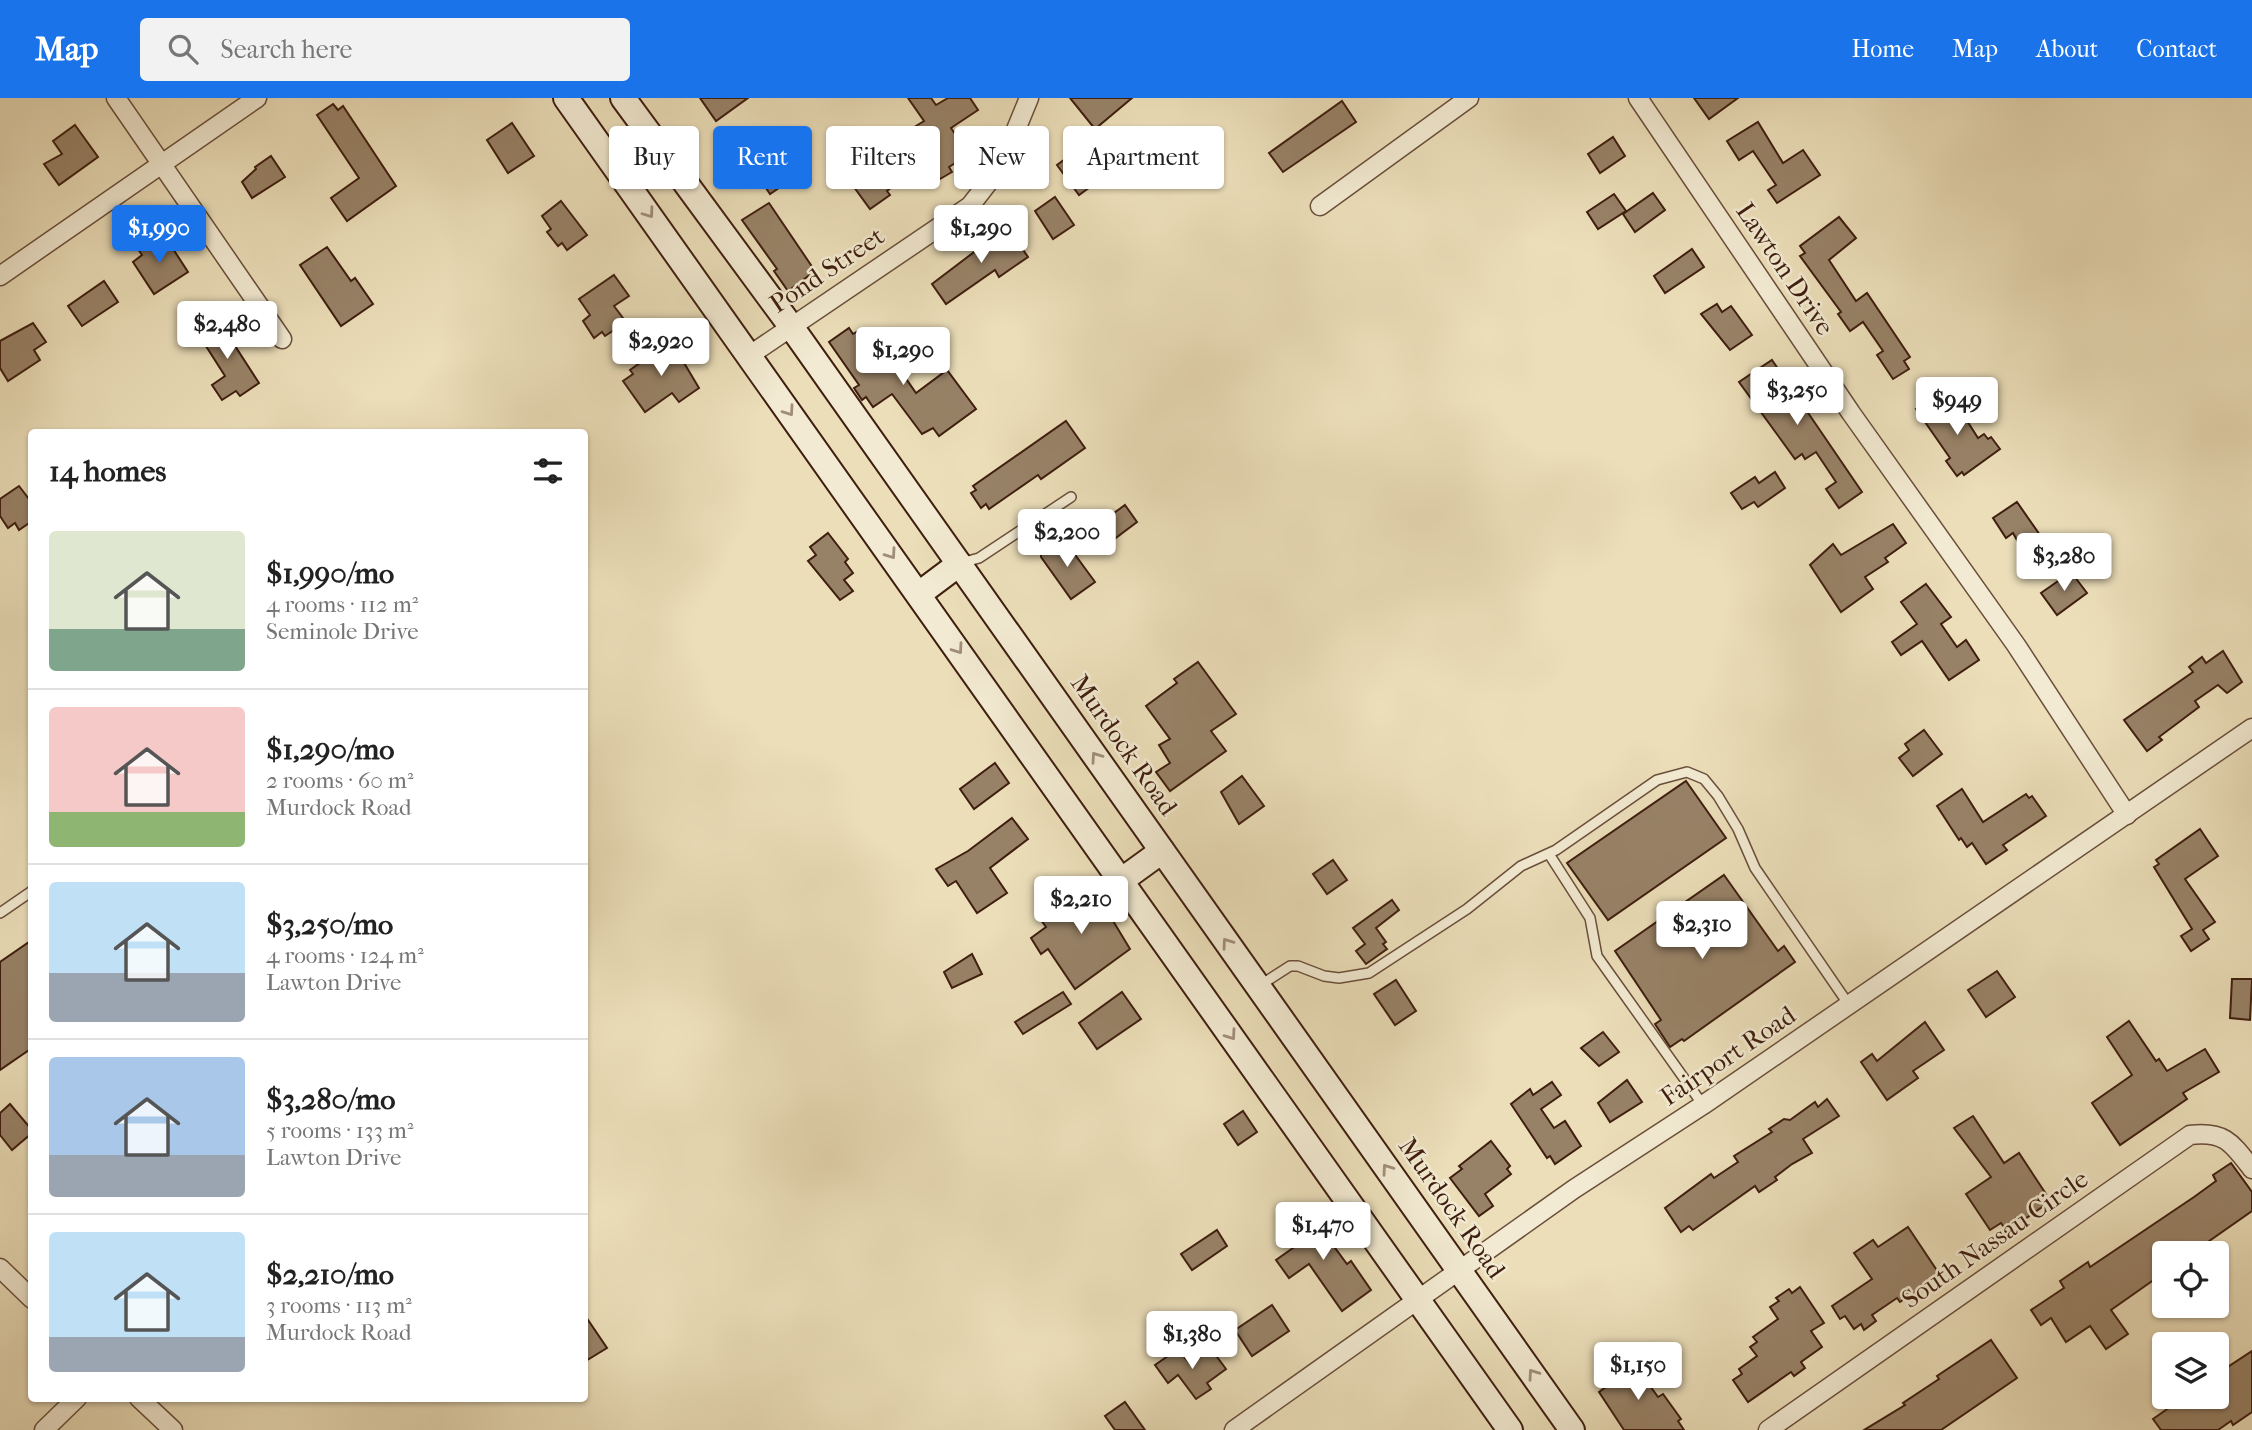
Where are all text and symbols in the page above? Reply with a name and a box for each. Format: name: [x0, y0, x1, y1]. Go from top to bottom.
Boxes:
search box: [140, 18, 630, 81]
text: Map: [35, 30, 98, 69]
icon: search: [164, 30, 202, 68]
text: Search here: [220, 34, 352, 65]
text: Home: [1852, 35, 1914, 63]
text: Map: [1952, 35, 1998, 63]
text: About: [2036, 35, 2098, 63]
text: Contact: [2136, 35, 2217, 63]
chip: Buy: [609, 126, 699, 189]
chip: Rent: [713, 126, 812, 189]
chip: Filters: [826, 126, 940, 189]
chip: New: [954, 126, 1049, 189]
chip: Apartment: [1063, 126, 1224, 189]
street label: Lawton Drive: [1729, 197, 1841, 341]
one-way arrow: [640, 205, 653, 218]
pin: $1,990: [102, 206, 216, 265]
pin: $1,290: [924, 206, 1038, 265]
text: $1,990: [128, 214, 190, 241]
text: $1,290: [950, 214, 1012, 241]
street label: Pond Street: [764, 220, 891, 320]
pin: $2,480: [170, 302, 284, 361]
text: $2,480: [193, 310, 261, 337]
pin: $2,920: [604, 318, 718, 378]
text: $2,920: [628, 327, 694, 354]
pin: $1,290: [846, 328, 960, 387]
text: $1,290: [872, 336, 934, 363]
pin: $3,250: [1740, 368, 1854, 427]
text: $3,250: [1766, 376, 1828, 403]
pin: $949: [1916, 378, 1998, 437]
text: $949: [1932, 386, 1982, 413]
one-way arrow: [781, 403, 793, 416]
icon: filters: [529, 452, 567, 490]
text: 14 homes: [49, 454, 166, 489]
pin: $2,200: [1010, 510, 1124, 569]
text: $2,200: [1034, 518, 1100, 545]
pin: $3,280: [2007, 533, 2121, 593]
text: $3,280: [2033, 542, 2095, 569]
one-way arrow: [882, 546, 895, 559]
text: $1,990/mo: [266, 556, 394, 591]
icon: home: [105, 559, 189, 643]
text: 4 rooms · 112 m²: [266, 591, 418, 618]
text: Seminole Drive: [266, 618, 419, 645]
one-way arrow: [950, 641, 962, 654]
street label: Murdock Road: [1064, 669, 1184, 822]
text: $1,290/mo: [266, 732, 394, 767]
icon: home: [105, 735, 189, 819]
one-way arrow: [1092, 752, 1104, 765]
text: 2 rooms · 60 m²: [266, 767, 413, 794]
text: Murdock Road: [266, 794, 412, 821]
pin: $2,210: [1024, 876, 1138, 936]
text: $2,210: [1050, 885, 1112, 912]
pin: $2,310: [1645, 902, 1759, 961]
text: $3,250/mo: [266, 907, 393, 942]
icon: home: [105, 910, 189, 994]
text: $2,310: [1672, 910, 1732, 937]
one-way arrow: [1223, 938, 1236, 951]
text: 4 rooms · 124 m²: [266, 942, 424, 969]
text: Lawton Drive: [266, 969, 401, 996]
street label: Fairport Road: [1655, 999, 1802, 1113]
one-way arrow: [1223, 1027, 1235, 1040]
text: $3,280/mo: [266, 1082, 395, 1117]
icon: home: [105, 1085, 189, 1169]
text: 5 rooms · 133 m²: [266, 1117, 413, 1144]
street label: Murdock Road: [1392, 1132, 1512, 1285]
text: Lawton Drive: [266, 1144, 401, 1171]
street label: South Nassau Circle: [1896, 1163, 2094, 1315]
one-way arrow: [1383, 1164, 1395, 1177]
pin: $1,470: [1266, 1202, 1380, 1262]
text: $1,470: [1292, 1211, 1354, 1238]
map controls: [2152, 1241, 2229, 1409]
button: locate: [2152, 1241, 2229, 1318]
text: $2,210/mo: [266, 1257, 394, 1292]
icon: home: [105, 1260, 189, 1344]
text: 3 rooms · 113 m²: [266, 1292, 412, 1319]
pin: $1,380: [1135, 1312, 1249, 1371]
text: Murdock Road: [266, 1319, 412, 1346]
text: $1,380: [1162, 1320, 1222, 1347]
button: layers: [2152, 1332, 2229, 1409]
pin: $1,150: [1581, 1342, 1695, 1402]
text: $1,150: [1610, 1351, 1666, 1378]
one-way arrow: [1529, 1369, 1541, 1382]

